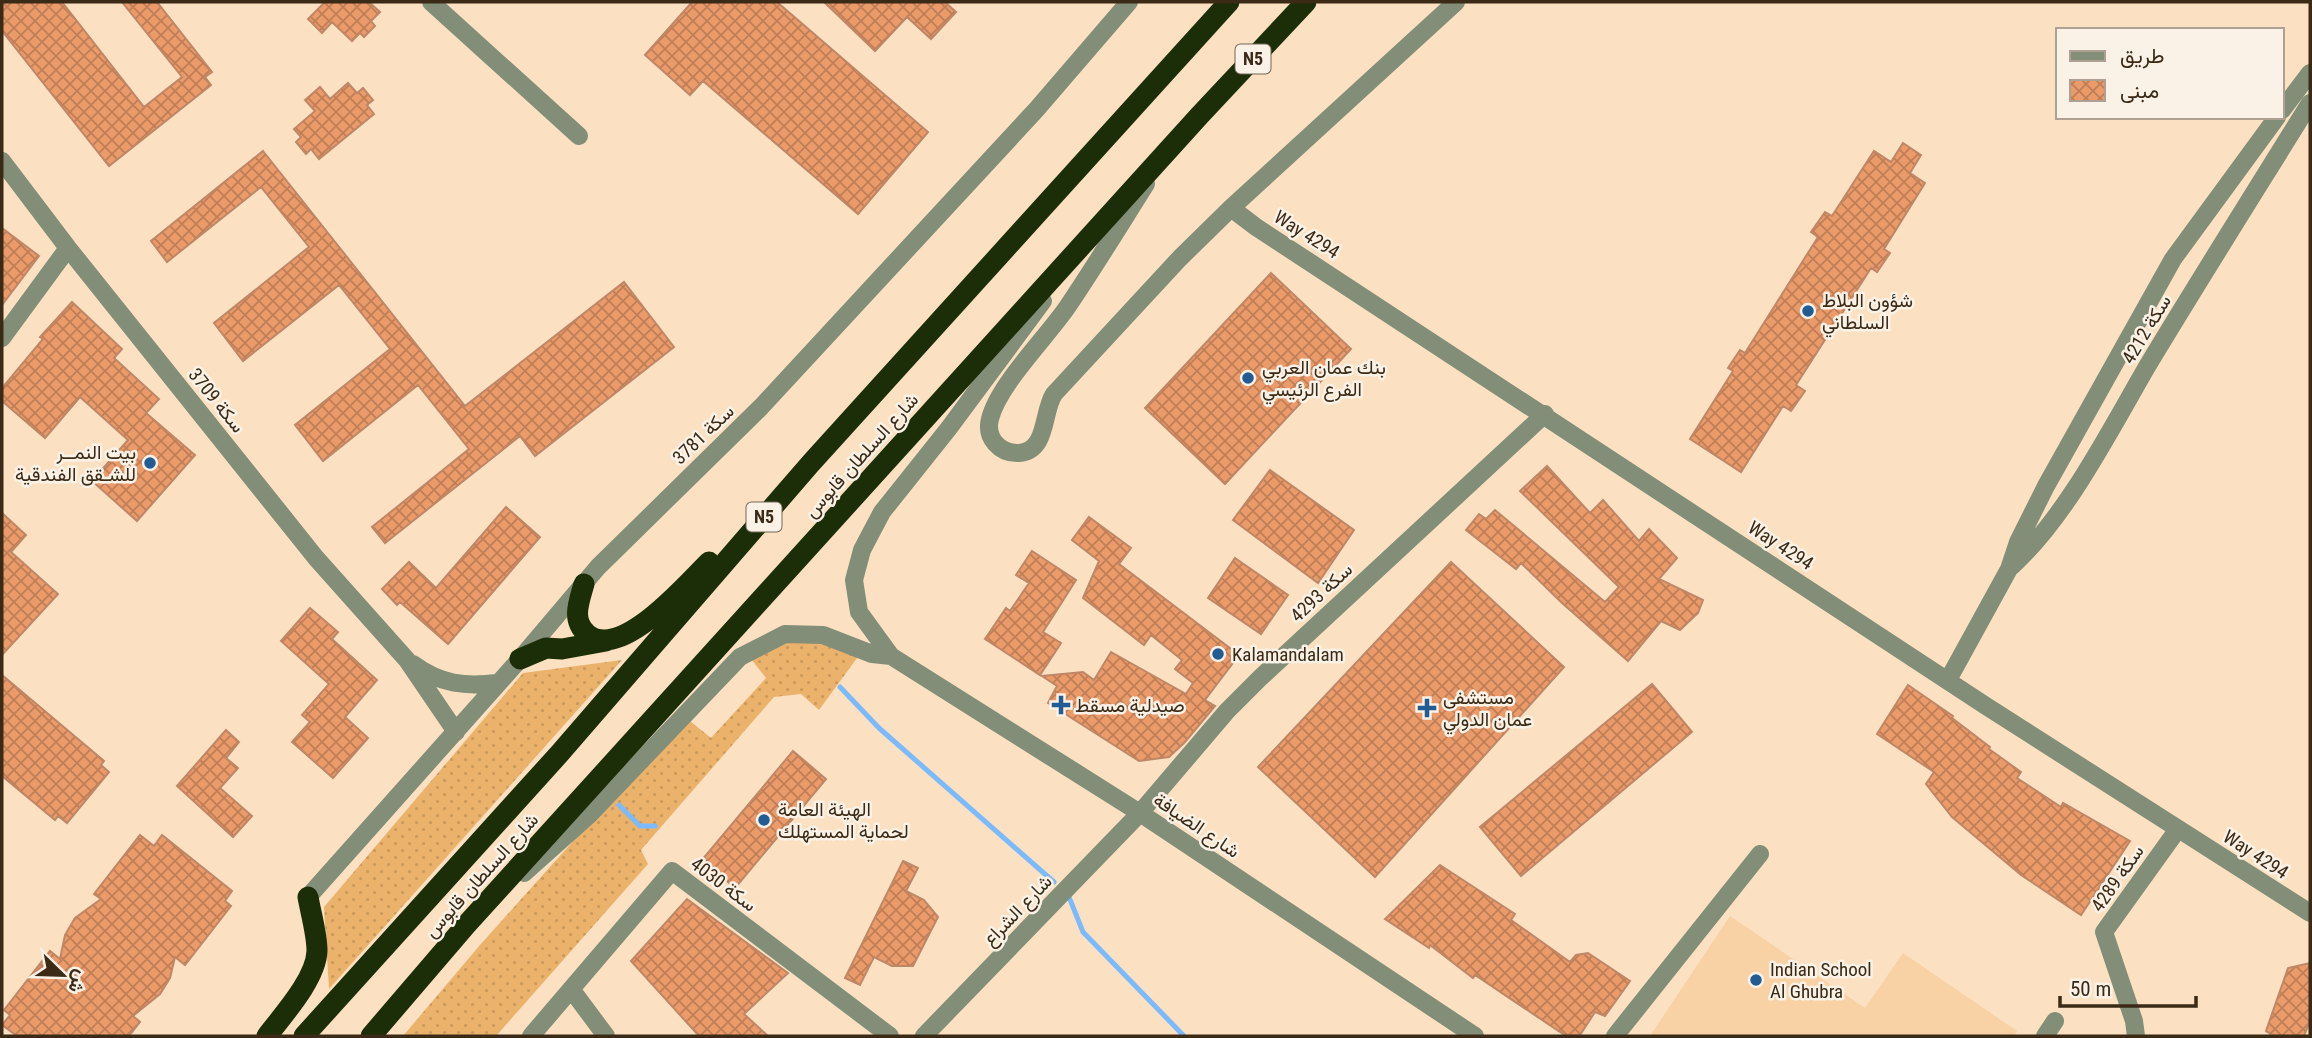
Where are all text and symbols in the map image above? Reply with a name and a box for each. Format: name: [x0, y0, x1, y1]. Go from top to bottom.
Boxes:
legend: [2056, 28, 2284, 119]
road number: N5: [1236, 44, 1270, 74]
text: طريق: [2120, 44, 2165, 69]
text: مبنى: [2120, 79, 2159, 103]
street label: Way 4294: [1270, 205, 1344, 263]
place label: شؤون البلاط السلطاني: [1822, 289, 1913, 338]
street label: سكة 4212: [2117, 291, 2176, 368]
marker: شؤون البلاط السلطاني: [1800, 303, 1816, 319]
place label: بنك عمان العربي الفرع الرئيسي: [1262, 356, 1386, 405]
street label: سكة 3709: [184, 363, 250, 437]
marker: بنك عمان العربي الفرع الرئيسي: [1240, 370, 1256, 386]
street label: شارع السلطان قابوس: [799, 388, 924, 523]
street label: سكة 3781: [668, 400, 739, 469]
place label: بيت النمــر للشـقق الفندقية: [15, 441, 136, 486]
marker: بيت النمــر للشـقق الفندقية: [142, 455, 158, 471]
road number: N5: [746, 503, 782, 532]
street label: Way 4294: [1744, 516, 1818, 575]
street label: سكة 4293: [1286, 558, 1357, 627]
place label: Kalamandalam: [1232, 643, 1344, 666]
marker: Kalamandalam: [1210, 646, 1226, 662]
place label: مستشفى عمان الدولي: [1443, 686, 1532, 735]
place label: صيدلية مسقط: [1075, 694, 1185, 717]
marker: صيدلية مسقط: [1053, 697, 1069, 713]
marker: مستشفى عمان الدولي: [1417, 698, 1437, 718]
street label: شارع الضيافة: [1149, 788, 1244, 864]
place label: الهيئة العامة لحماية المستهلك: [778, 798, 909, 843]
street label: شارع السلطان قابوس: [419, 808, 544, 943]
marker: الهيئة العامة لحماية المستهلك: [756, 812, 772, 828]
street label: Way 4294: [2219, 825, 2293, 884]
street label: سكة 4289: [2086, 840, 2149, 916]
street label: سكة 4030: [686, 852, 761, 917]
street label: شارع الشراع: [978, 870, 1058, 951]
north arrow: [28, 940, 98, 1010]
place label: Indian School Al Ghubra: [1770, 958, 1872, 1003]
scale bar: [2060, 964, 2196, 1008]
text: ش: [63, 966, 93, 997]
marker: Indian School Al Ghubra: [1748, 972, 1764, 988]
text: 50 m: [2070, 977, 2111, 1001]

